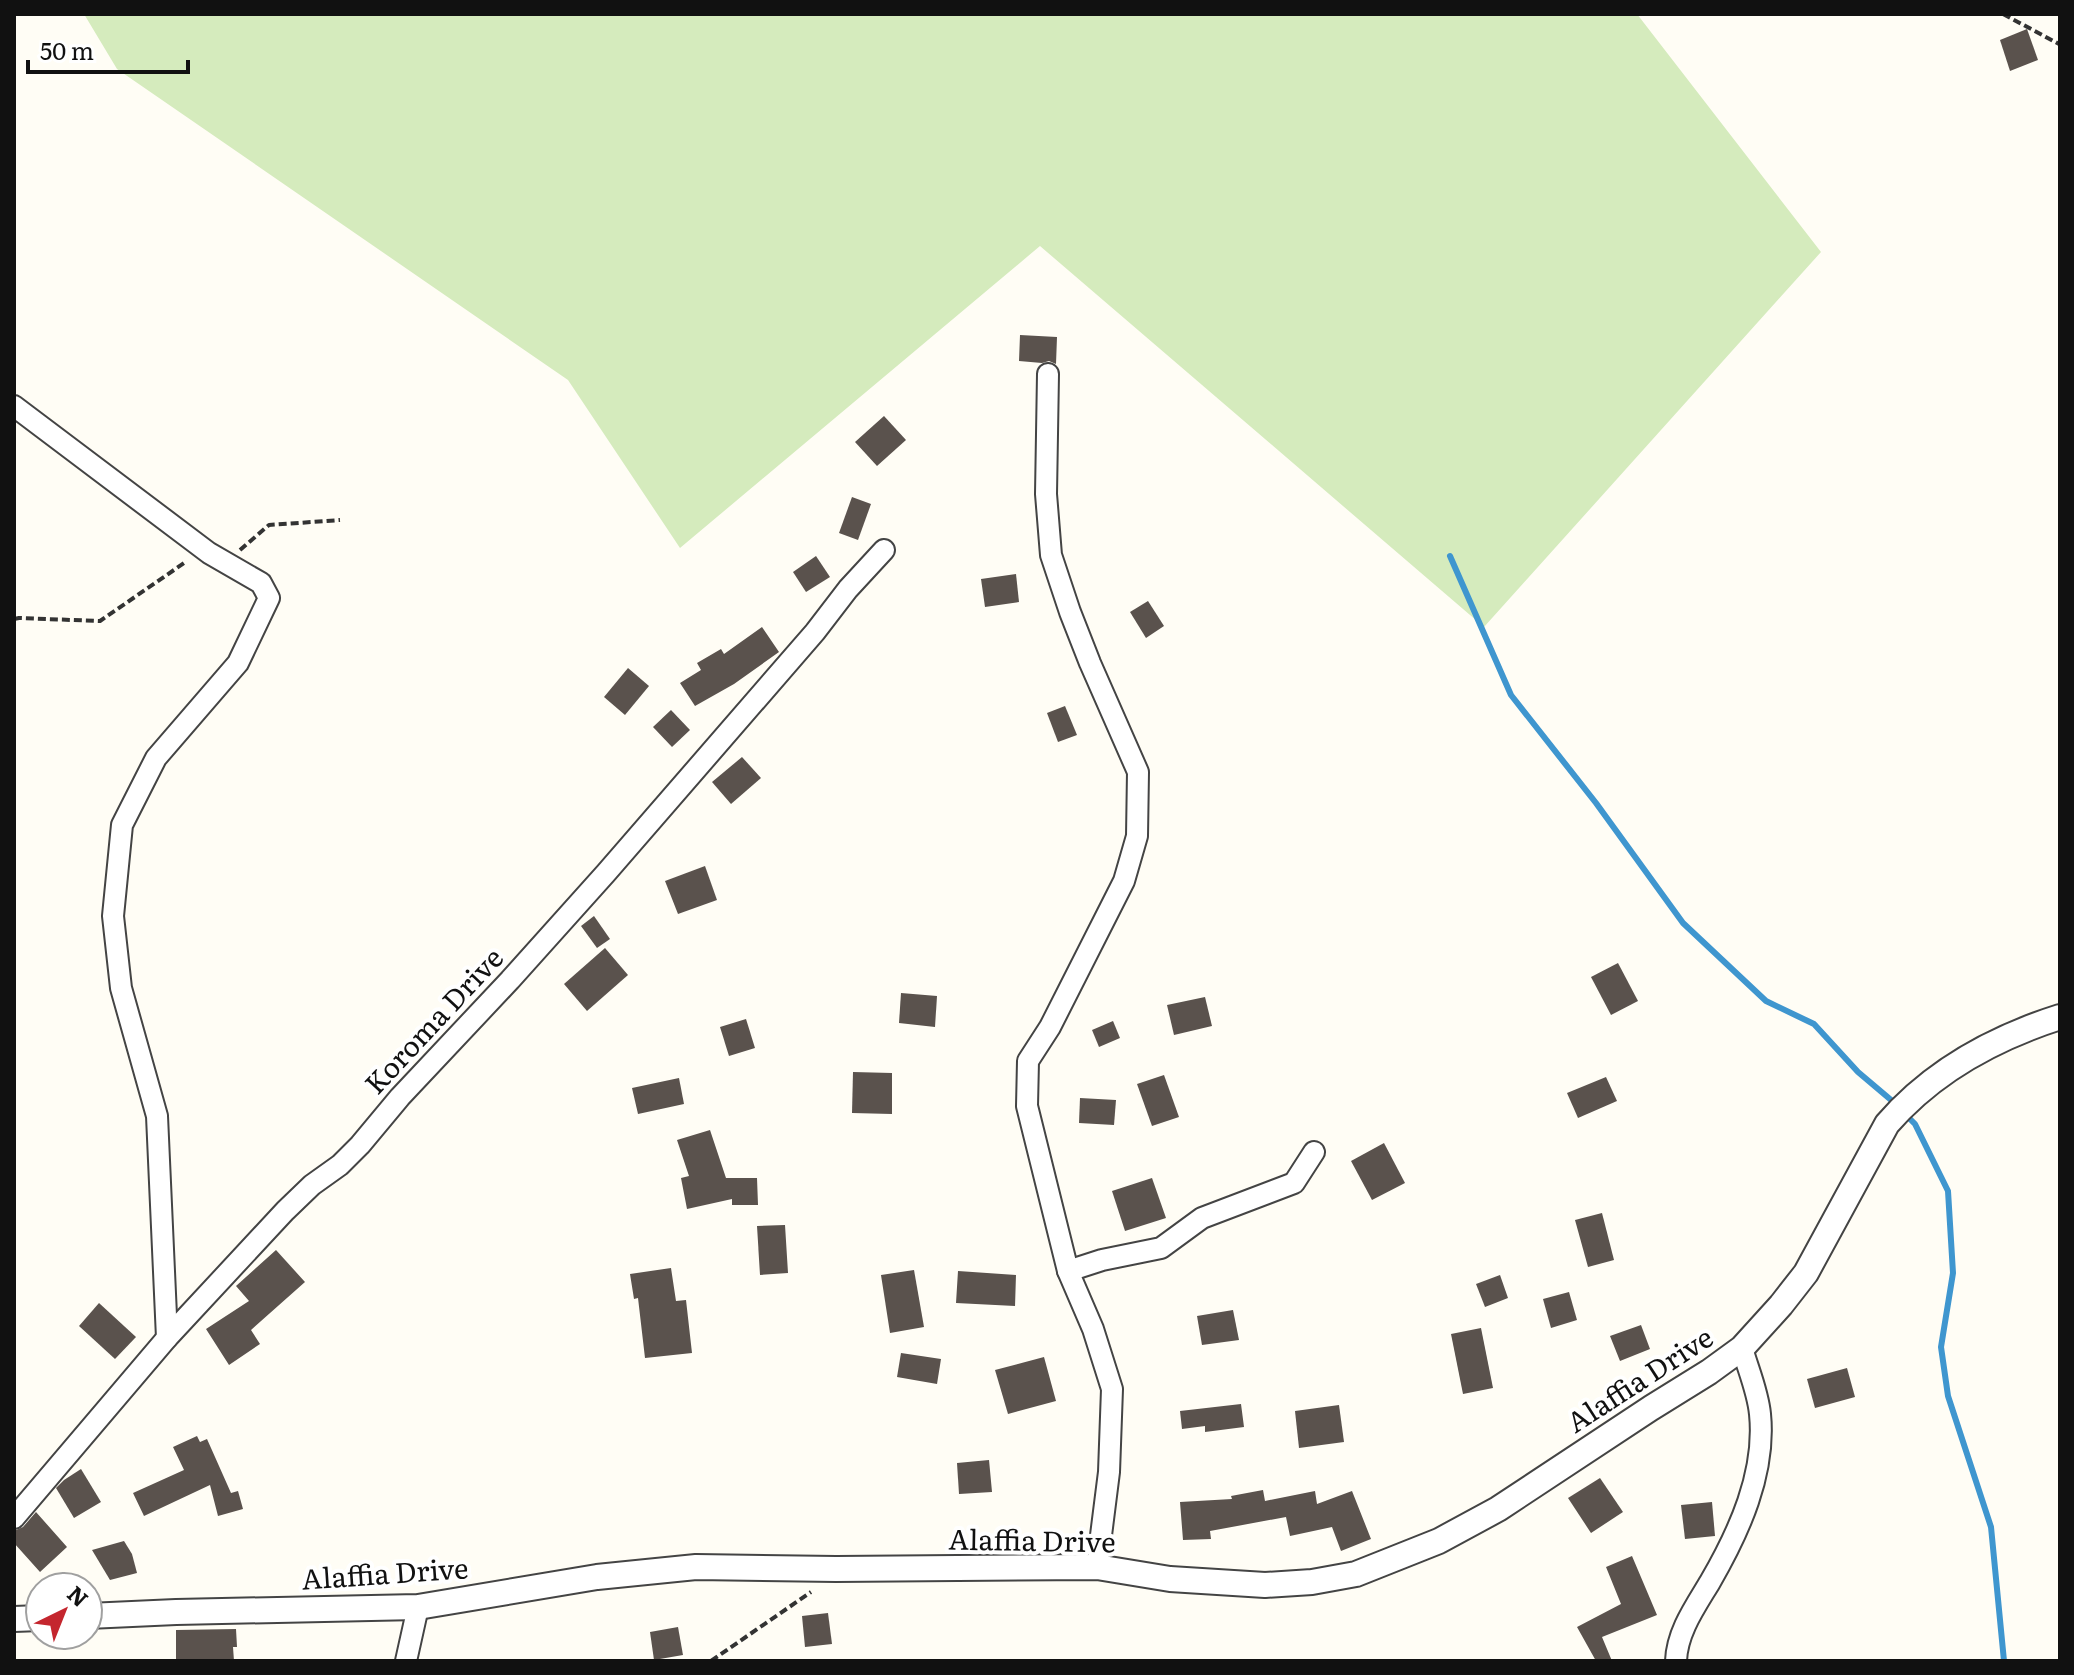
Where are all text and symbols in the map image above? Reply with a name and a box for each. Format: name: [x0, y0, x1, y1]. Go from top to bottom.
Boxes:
scale bar: [28, 24, 188, 74]
text: 50 m: [40, 32, 94, 67]
street label: Koroma Drive: [353, 937, 512, 1102]
street label: Alaffia Drive: [1557, 1315, 1720, 1441]
street label: Alaffia Drive: [948, 1517, 1116, 1561]
street label: Alaffia Drive: [300, 1545, 470, 1599]
north arrow: [24, 1571, 104, 1651]
text: N: [61, 1577, 97, 1614]

